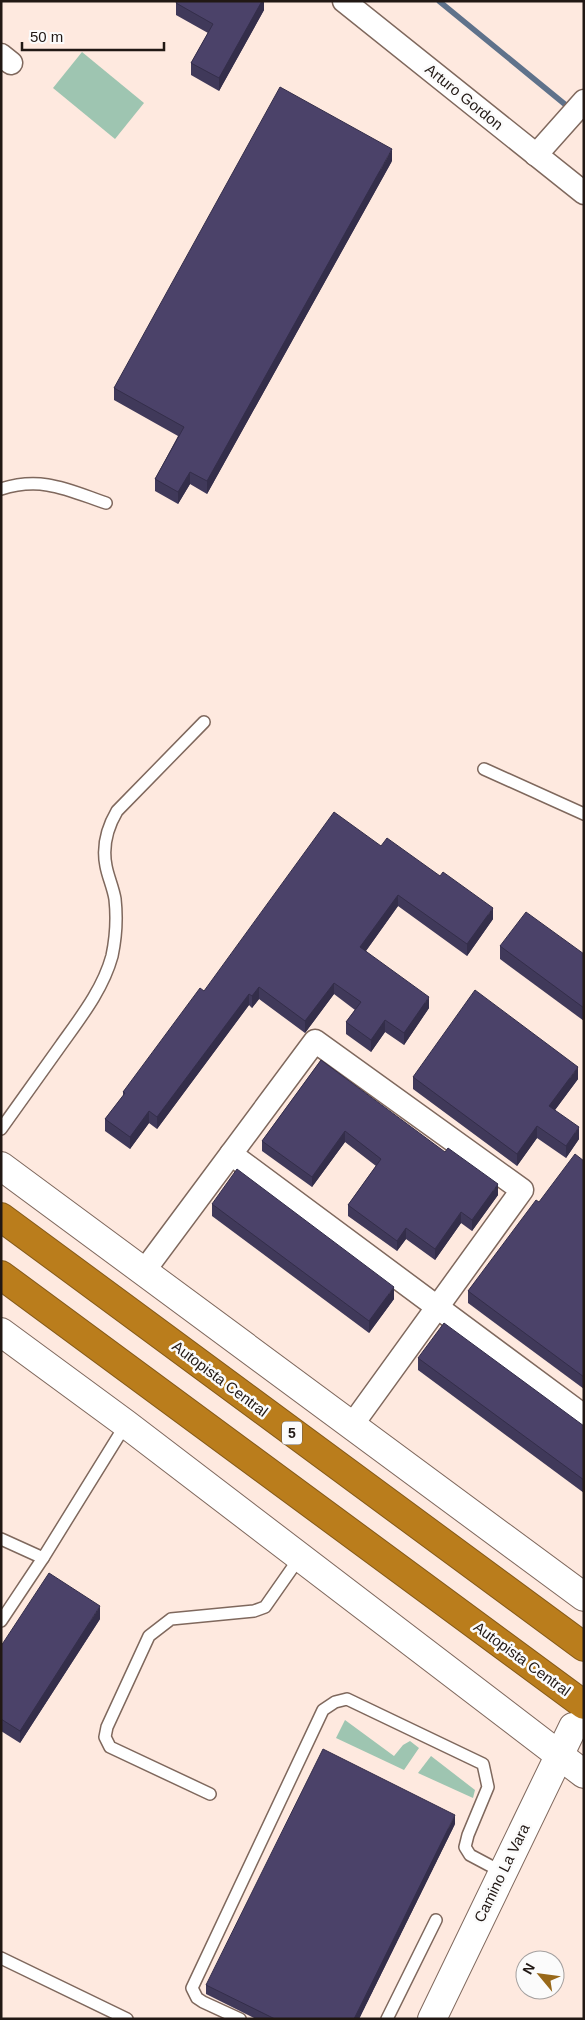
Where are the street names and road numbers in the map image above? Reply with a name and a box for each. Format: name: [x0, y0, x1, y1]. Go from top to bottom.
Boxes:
street label: Arturo Gordon: [422, 60, 507, 133]
street label: Autopista Central: [169, 1337, 271, 1420]
road number: 5: [282, 1422, 302, 1445]
street label: Autopista Central: [471, 1618, 574, 1699]
street label: Camino La Vara: [470, 1820, 533, 1925]

